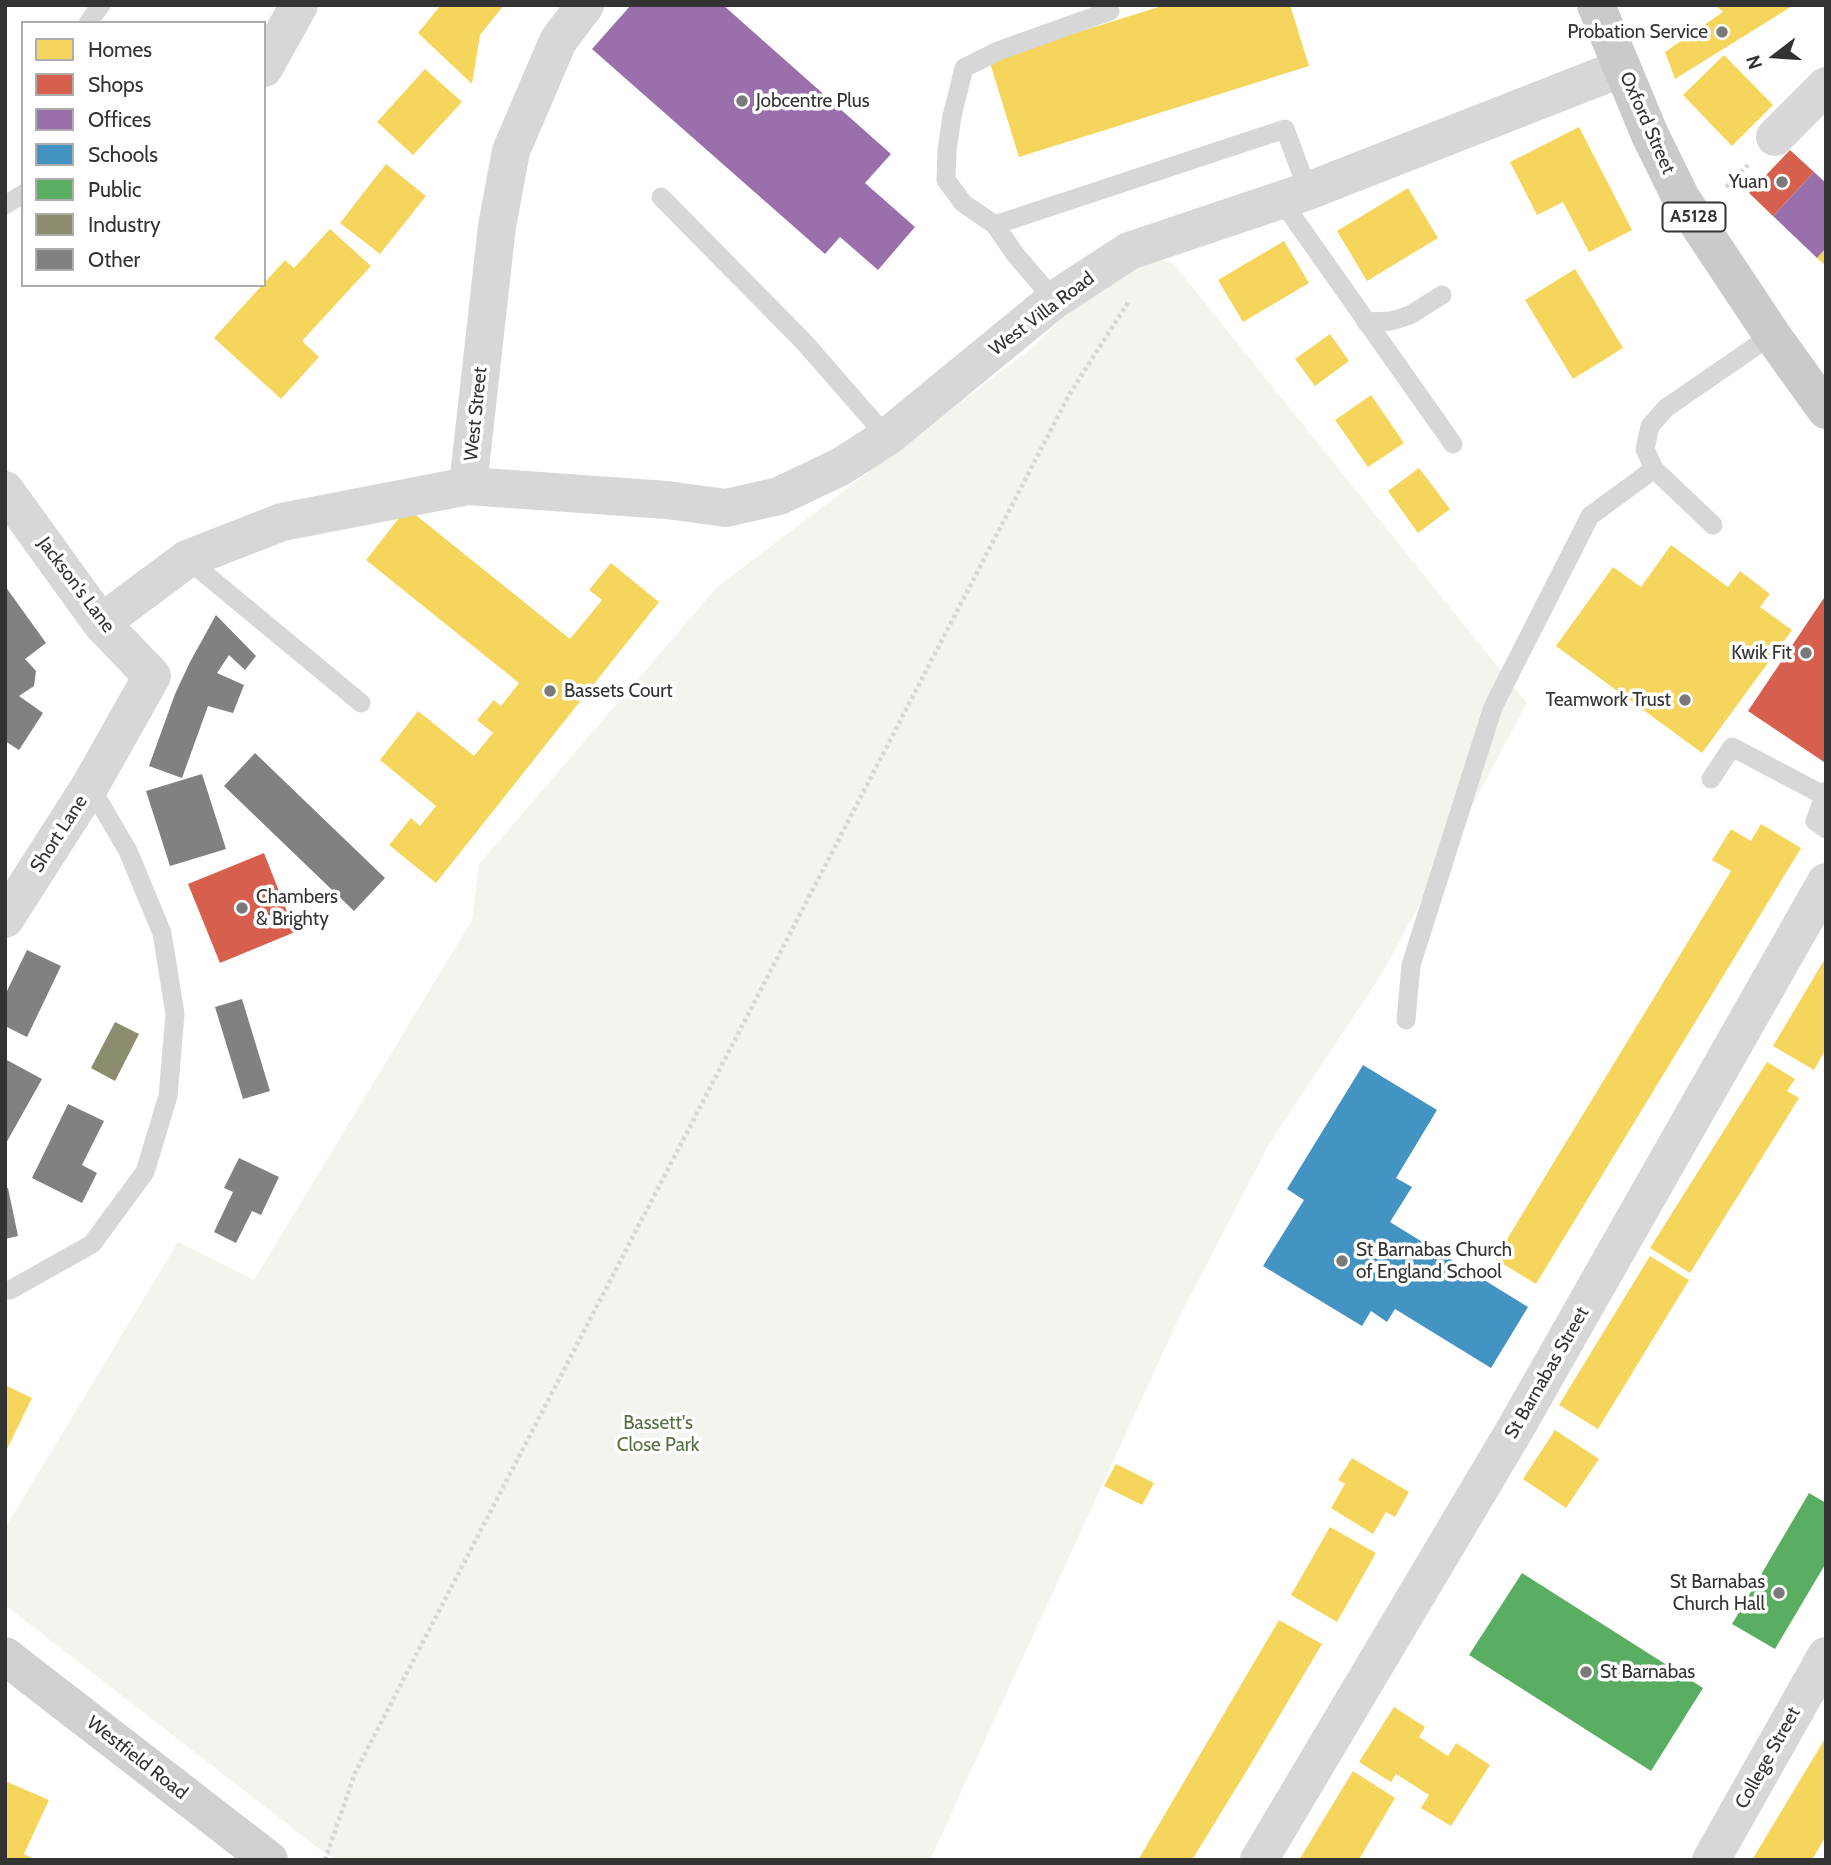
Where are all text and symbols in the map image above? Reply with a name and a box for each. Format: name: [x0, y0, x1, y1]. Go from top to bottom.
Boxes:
legend: [21, 21, 266, 287]
place label: Probation Service: [1567, 21, 1708, 43]
north arrow: [1740, 21, 1810, 91]
marker: Probation Service: [1714, 24, 1730, 40]
text: Homes: [88, 37, 152, 62]
text: N: [1741, 52, 1767, 72]
street label: Oxford Street: [1614, 68, 1680, 178]
text: Shops: [88, 72, 143, 97]
place label: Jobcentre Plus: [756, 90, 870, 112]
marker: Jobcentre Plus: [734, 93, 750, 109]
text: Offices: [88, 107, 151, 132]
text: Schools: [88, 142, 158, 167]
place label: Yuan: [1729, 171, 1768, 193]
marker: Yuan: [1774, 174, 1790, 190]
text: Public: [88, 177, 142, 202]
road number: A5128: [1662, 202, 1726, 232]
text: Industry: [88, 212, 161, 237]
text: Other: [88, 247, 140, 272]
street label: West Villa Road: [985, 267, 1099, 361]
street label: West Street: [460, 366, 492, 462]
street label: Jackson's Lane: [33, 533, 119, 637]
place label: Kwik Fit: [1731, 642, 1792, 664]
marker: Kwik Fit: [1798, 645, 1814, 661]
place label: Bassets Court: [564, 680, 673, 702]
marker: Bassets Court: [542, 683, 558, 699]
place label: Teamwork Trust: [1545, 689, 1671, 711]
marker: Teamwork Trust: [1677, 692, 1693, 708]
street label: Short Lane: [26, 791, 92, 877]
place label: Chambers & Brighty: [256, 886, 338, 930]
marker: Chambers & Brighty: [234, 900, 250, 916]
place label: St Barnabas Church of England School: [1356, 1239, 1512, 1283]
marker: St Barnabas Church of England School: [1334, 1253, 1350, 1269]
street label: St Barnabas Street: [1500, 1303, 1594, 1443]
park label: Bassett's Close Park: [617, 1412, 699, 1456]
place label: St Barnabas Church Hall: [1670, 1571, 1765, 1615]
marker: St Barnabas Church Hall: [1771, 1585, 1787, 1601]
place label: St Barnabas: [1600, 1661, 1695, 1683]
marker: St Barnabas: [1578, 1664, 1594, 1680]
street label: College Street: [1731, 1703, 1805, 1813]
street label: Westfield Road: [82, 1712, 192, 1804]

